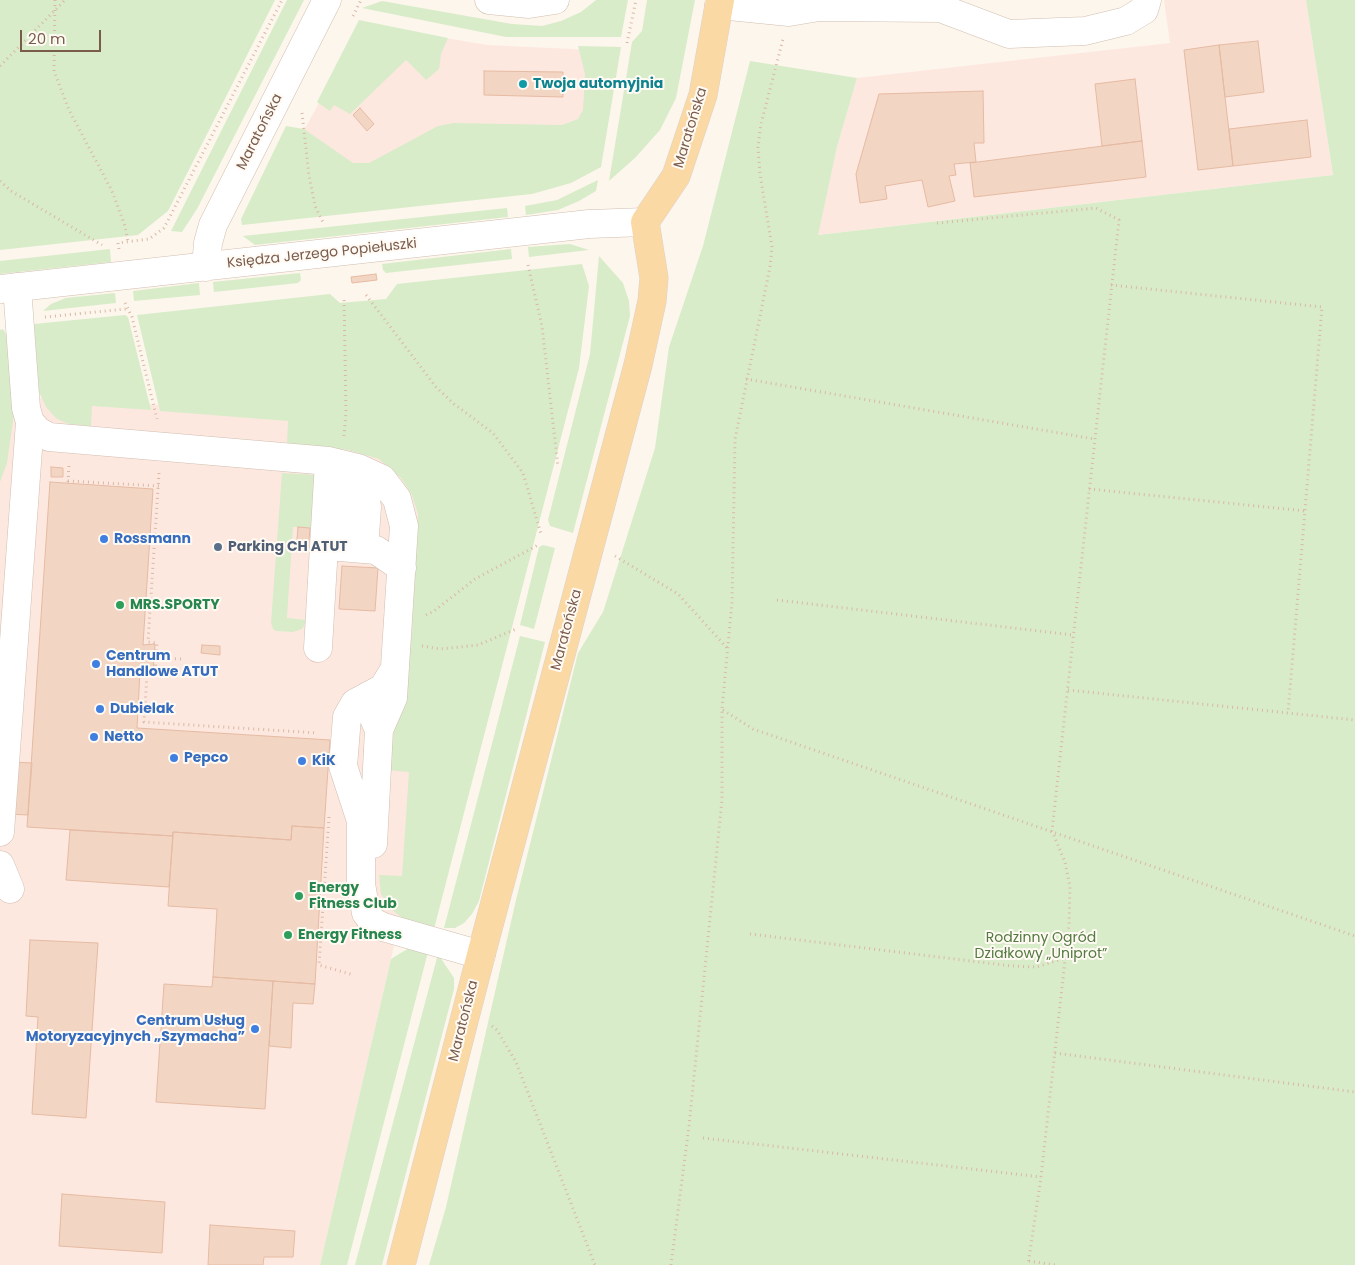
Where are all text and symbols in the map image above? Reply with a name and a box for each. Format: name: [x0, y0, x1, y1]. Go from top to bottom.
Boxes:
scale bar: [22, 20, 104, 52]
text: 20 m: [28, 28, 66, 49]
place label: Twoja automyjnia: [533, 76, 663, 92]
marker: Twoja automyjnia: [517, 78, 529, 90]
street label: Maratońska: [671, 86, 711, 170]
street label: Maratońska: [234, 91, 286, 173]
street label: Księdza Jerzego Popiełuszki: [226, 236, 418, 272]
place label: Rossmann: [114, 531, 191, 547]
marker: Rossmann: [98, 533, 110, 545]
place label: Parking CH ATUT: [228, 539, 348, 555]
marker: Parking CH ATUT: [212, 541, 224, 553]
street label: Maratońska: [548, 588, 586, 672]
place label: MRS.SPORTY: [130, 597, 220, 613]
marker: MRS.SPORTY: [114, 599, 126, 611]
place label: Centrum Handlowe ATUT: [106, 648, 218, 680]
marker: Centrum Handlowe ATUT: [90, 658, 102, 670]
place label: Dubielak: [110, 701, 174, 717]
marker: Dubielak: [94, 703, 106, 715]
place label: Netto: [104, 729, 143, 745]
marker: Netto: [88, 731, 100, 743]
place label: Pepco: [184, 750, 228, 766]
marker: Pepco: [168, 752, 180, 764]
place label: KiK: [312, 753, 336, 769]
marker: KiK: [296, 755, 308, 767]
place label: Energy Fitness Club: [309, 880, 397, 912]
marker: Energy Fitness Club: [293, 890, 305, 902]
place label: Energy Fitness: [298, 927, 402, 943]
marker: Energy Fitness: [282, 929, 294, 941]
park label: Rodzinny Ogród Działkowy „Uniprot”: [975, 930, 1107, 962]
street label: Maratońska: [446, 979, 482, 1063]
place label: Centrum Usług Motoryzacyjnych „Szymacha”: [26, 1013, 245, 1046]
marker: Centrum Usług Motoryzacyjnych „Szymacha”: [249, 1023, 261, 1035]

